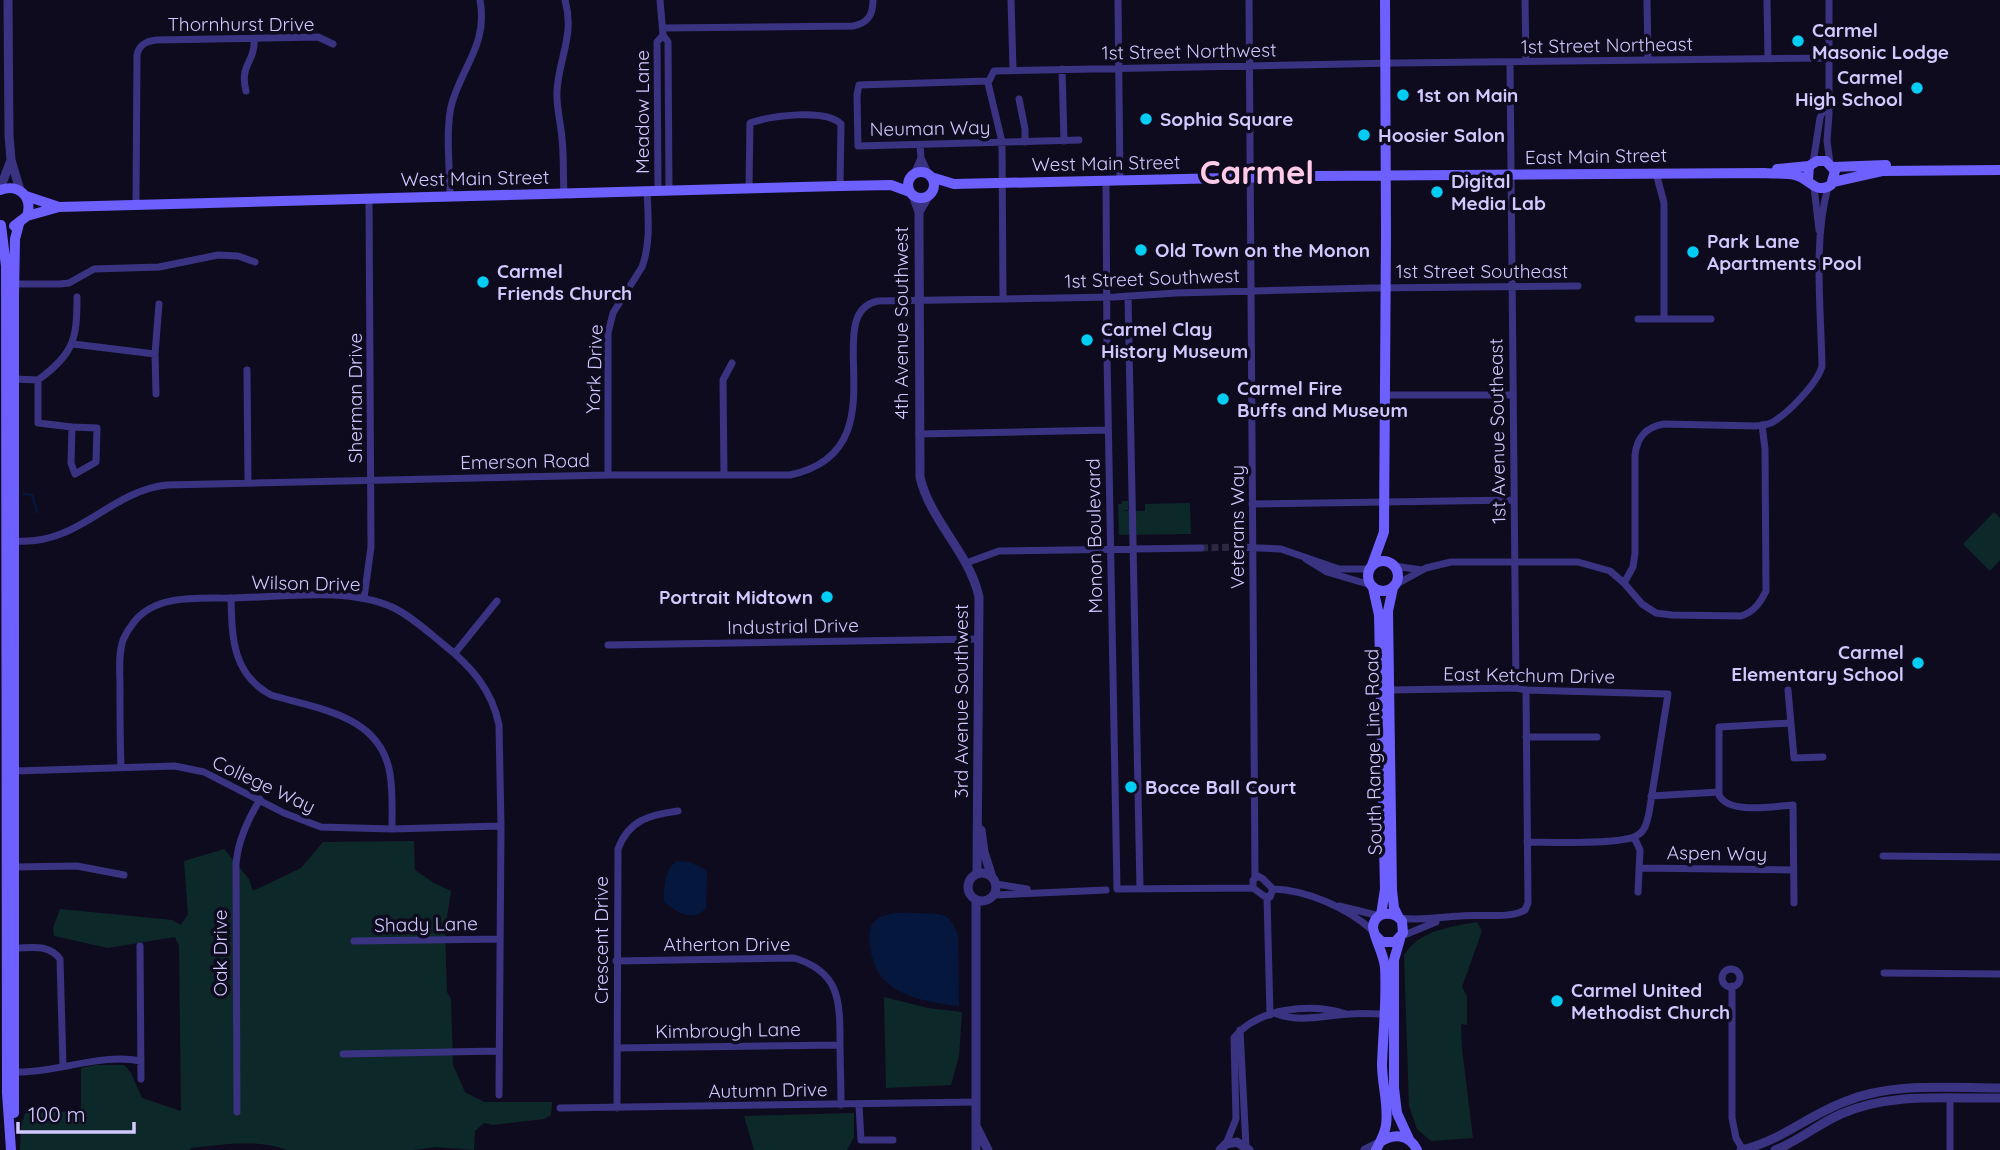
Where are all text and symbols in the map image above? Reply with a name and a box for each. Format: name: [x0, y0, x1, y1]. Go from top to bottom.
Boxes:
street label: Thornhurst Drive: [167, 12, 315, 36]
place label: Carmel Masonic Lodge: [1812, 18, 1949, 64]
street label: 1st Street Northeast: [1521, 31, 1693, 59]
marker: Carmel Masonic Lodge: [1790, 33, 1806, 49]
street label: 1st Street Northwest: [1101, 37, 1277, 65]
street label: Meadow Lane: [630, 50, 654, 174]
place label: Carmel High School: [1795, 65, 1903, 111]
marker: Carmel High School: [1909, 80, 1925, 96]
place label: 1st on Main: [1417, 83, 1518, 107]
marker: 1st on Main: [1395, 87, 1411, 103]
place label: Sophia Square: [1160, 107, 1293, 131]
marker: Sophia Square: [1138, 111, 1154, 127]
street label: Neuman Way: [869, 115, 991, 141]
place label: Hoosier Salon: [1378, 123, 1505, 147]
marker: Hoosier Salon: [1356, 127, 1372, 143]
street label: East Main Street: [1525, 143, 1667, 169]
street label: West Main Street: [1031, 150, 1181, 176]
district label: Carmel: [1200, 151, 1314, 192]
street label: West Main Street: [400, 165, 550, 191]
place label: Digital Media Lab: [1451, 169, 1546, 215]
marker: Digital Media Lab: [1429, 184, 1445, 200]
street label: 4th Avenue Southwest: [889, 226, 913, 420]
place label: Park Lane Apartments Pool: [1707, 229, 1862, 275]
place label: Old Town on the Monon: [1155, 238, 1370, 262]
marker: Old Town on the Monon: [1133, 242, 1149, 258]
marker: Park Lane Apartments Pool: [1685, 244, 1701, 260]
place label: Carmel Friends Church: [497, 259, 632, 305]
street label: 1st Street Southeast: [1396, 259, 1568, 283]
street label: 1st Street Southwest: [1064, 263, 1240, 293]
marker: Carmel Friends Church: [475, 274, 491, 290]
place label: Carmel Clay History Museum: [1101, 317, 1248, 363]
street label: York Drive: [580, 324, 608, 414]
marker: Carmel Clay History Museum: [1079, 332, 1095, 348]
street label: Sherman Drive: [343, 333, 367, 463]
street label: 1st Avenue Southeast: [1483, 338, 1511, 524]
place label: Carmel Fire Buffs and Museum: [1237, 376, 1408, 422]
marker: Carmel Fire Buffs and Museum: [1215, 391, 1231, 407]
street label: Emerson Road: [460, 448, 590, 474]
street label: Monon Boulevard: [1081, 458, 1107, 614]
street label: Veterans Way: [1225, 465, 1249, 589]
street label: Wilson Drive: [251, 570, 361, 596]
place label: Portrait Midtown: [659, 585, 813, 609]
marker: Portrait Midtown: [819, 589, 835, 605]
street label: 3rd Avenue Southwest: [949, 604, 973, 798]
street label: Industrial Drive: [727, 613, 859, 639]
place label: Carmel Elementary School: [1731, 640, 1904, 686]
street label: South Range Line Road: [1359, 649, 1387, 855]
marker: Carmel Elementary School: [1910, 655, 1926, 671]
street label: East Ketchum Drive: [1443, 662, 1615, 688]
street label: College Way: [209, 750, 319, 818]
place label: Bocce Ball Court: [1145, 775, 1296, 799]
marker: Bocce Ball Court: [1123, 779, 1139, 795]
street label: Aspen Way: [1667, 840, 1767, 866]
street label: Crescent Drive: [589, 876, 613, 1004]
street label: Oak Drive: [208, 909, 232, 997]
street label: Shady Lane: [374, 911, 478, 937]
street label: Atherton Drive: [663, 932, 791, 956]
place label: Carmel United Methodist Church: [1571, 978, 1730, 1024]
marker: Carmel United Methodist Church: [1549, 993, 1565, 1009]
street label: Kimbrough Lane: [655, 1017, 801, 1043]
street label: Autumn Drive: [708, 1077, 828, 1103]
scale bar: [18, 1090, 133, 1134]
text: 100 m: [28, 1101, 86, 1127]

